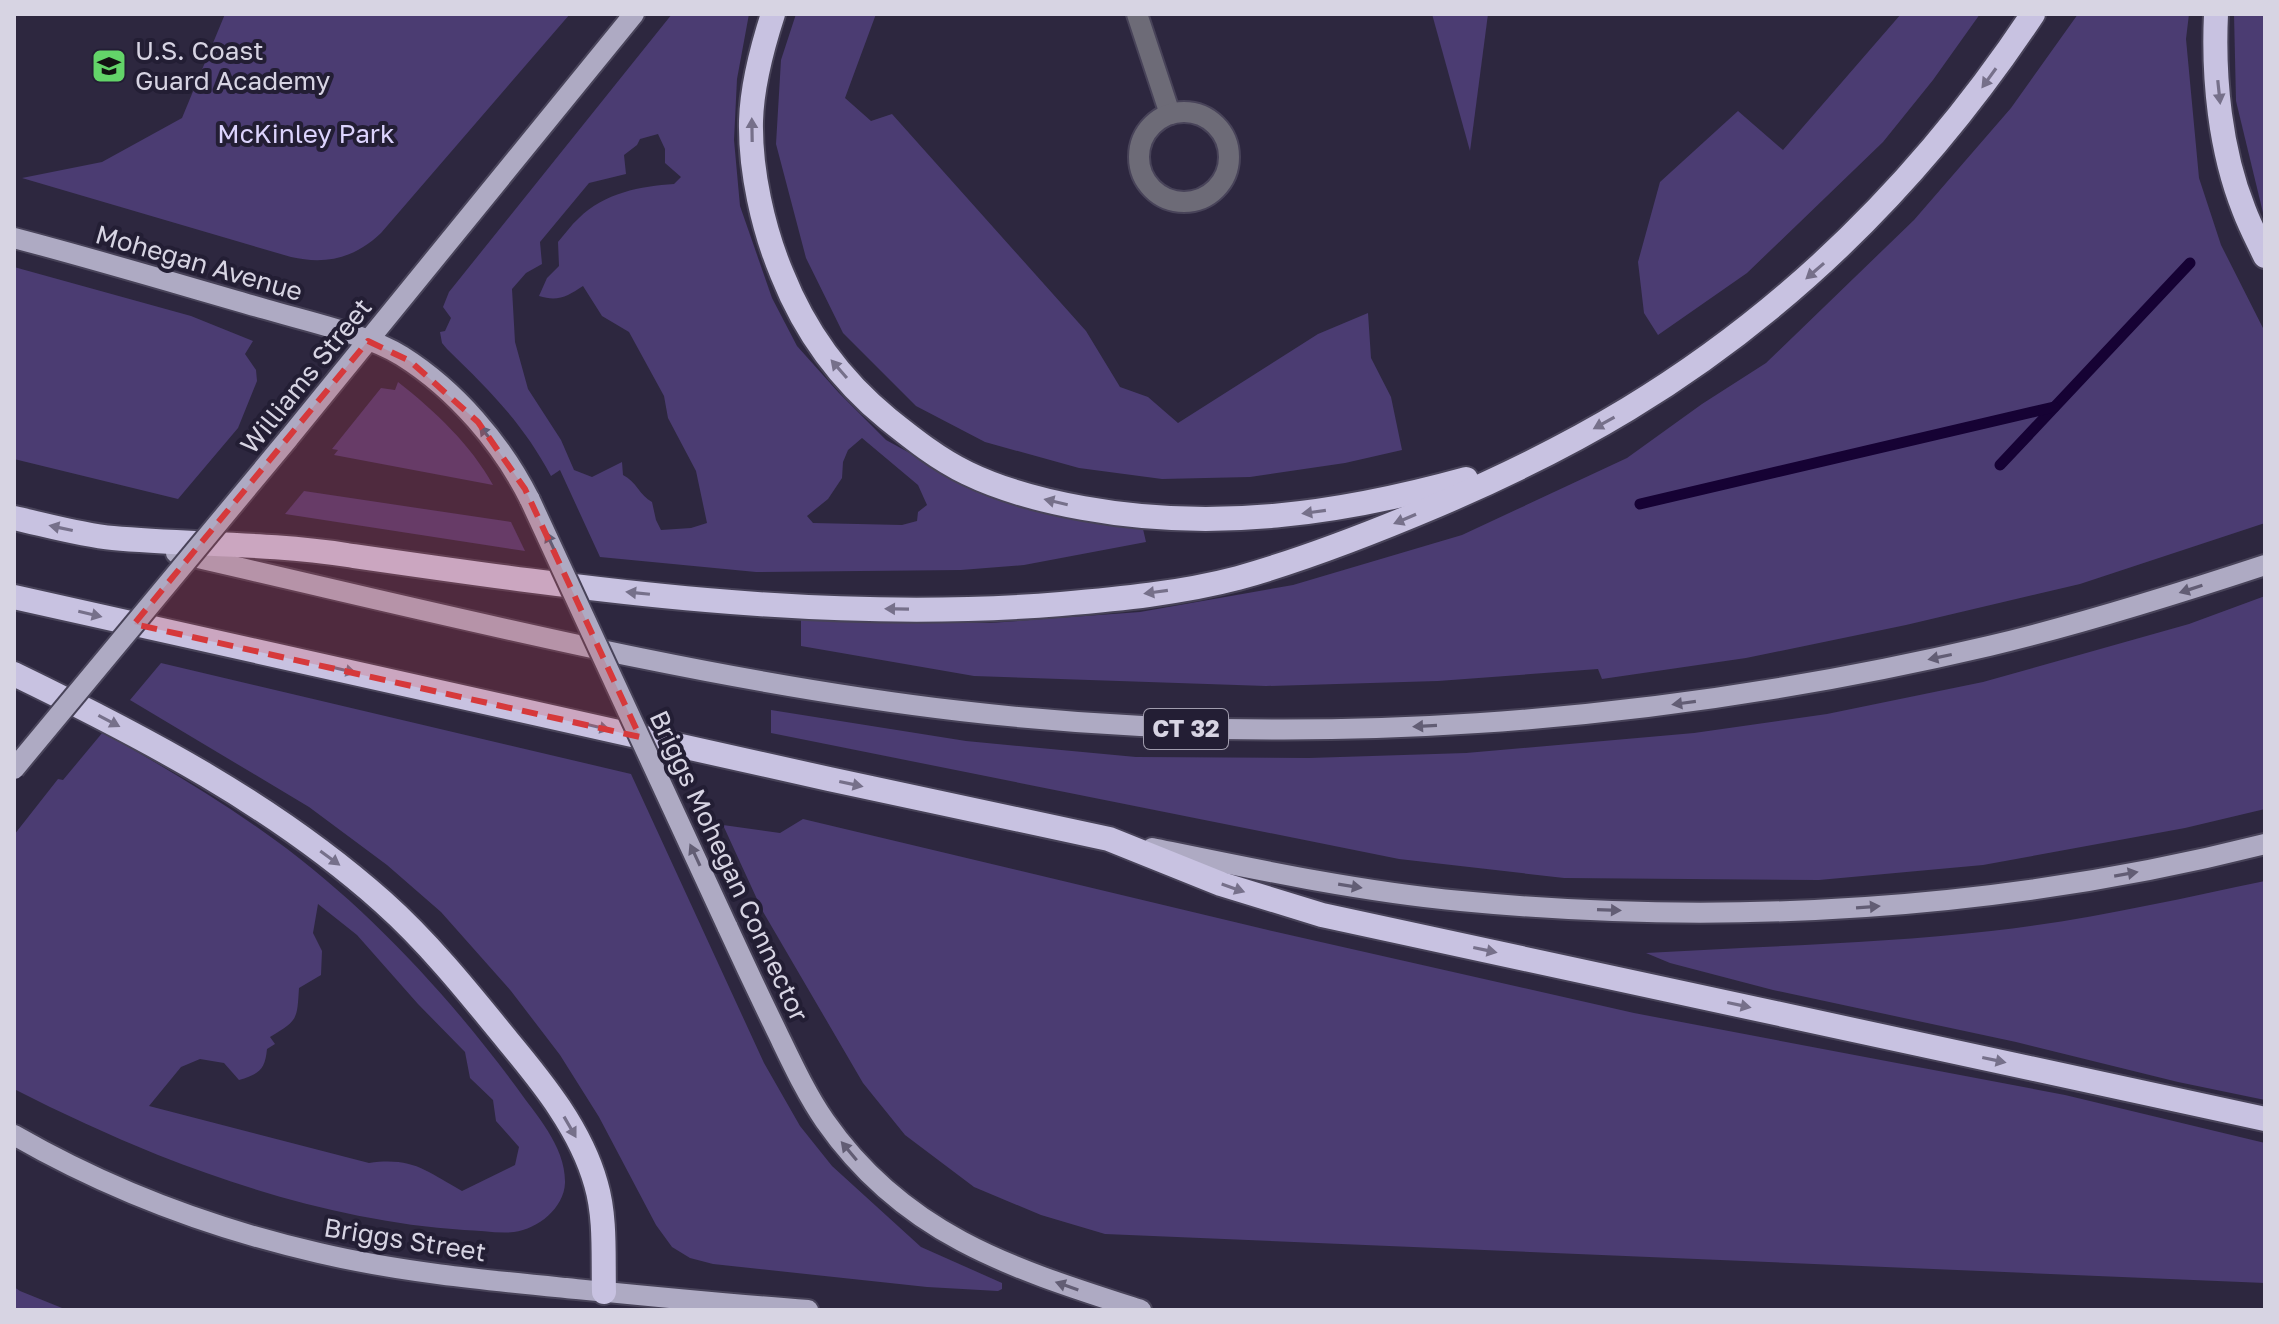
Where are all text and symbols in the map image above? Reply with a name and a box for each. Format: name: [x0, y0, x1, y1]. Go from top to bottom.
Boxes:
place label: U.S. Coast Guard Academy: [135, 35, 331, 96]
school or university icon: U.S. Coast Guard Academy: [90, 47, 128, 85]
one-way arrow: [1981, 68, 1997, 88]
one-way arrow: [2212, 80, 2225, 105]
one-way arrow: [746, 117, 758, 142]
park label: McKinley Park: [217, 118, 395, 149]
street label: Mohegan Avenue: [92, 218, 306, 307]
one-way arrow: [1805, 262, 1825, 279]
street label: Williams Street: [234, 292, 378, 459]
one-way arrow: [830, 360, 848, 379]
one-way arrow: [1593, 416, 1616, 429]
one-way arrow: [480, 425, 496, 445]
one-way arrow: [1043, 496, 1068, 508]
one-way arrow: [1301, 506, 1326, 519]
one-way arrow: [1393, 512, 1417, 525]
one-way arrow: [48, 521, 73, 534]
one-way arrow: [544, 531, 558, 554]
one-way arrow: [2179, 584, 2203, 596]
one-way arrow: [1143, 586, 1168, 599]
one-way arrow: [625, 587, 650, 600]
one-way arrow: [884, 603, 909, 616]
one-way arrow: [78, 608, 103, 621]
one-way arrow: [1927, 651, 1952, 664]
one-way arrow: [332, 664, 357, 677]
one-way arrow: [1671, 697, 1696, 710]
street label: Briggs Mohegan Connector: [644, 705, 815, 1026]
road number: CT 32: [1144, 709, 1228, 749]
one-way arrow: [98, 714, 120, 728]
one-way arrow: [1412, 720, 1437, 733]
one-way arrow: [585, 721, 610, 734]
one-way arrow: [839, 778, 864, 790]
one-way arrow: [688, 843, 702, 867]
one-way arrow: [319, 850, 341, 866]
one-way arrow: [2114, 867, 2139, 879]
one-way arrow: [1338, 880, 1363, 893]
one-way arrow: [1221, 883, 1245, 895]
one-way arrow: [1856, 900, 1881, 913]
one-way arrow: [1597, 904, 1622, 916]
one-way arrow: [1473, 944, 1498, 957]
one-way arrow: [1727, 999, 1752, 1012]
one-way arrow: [1981, 1054, 2006, 1067]
one-way arrow: [563, 1116, 577, 1138]
one-way arrow: [841, 1141, 858, 1161]
street label: Briggs Street: [322, 1211, 488, 1268]
one-way arrow: [1054, 1279, 1078, 1291]

